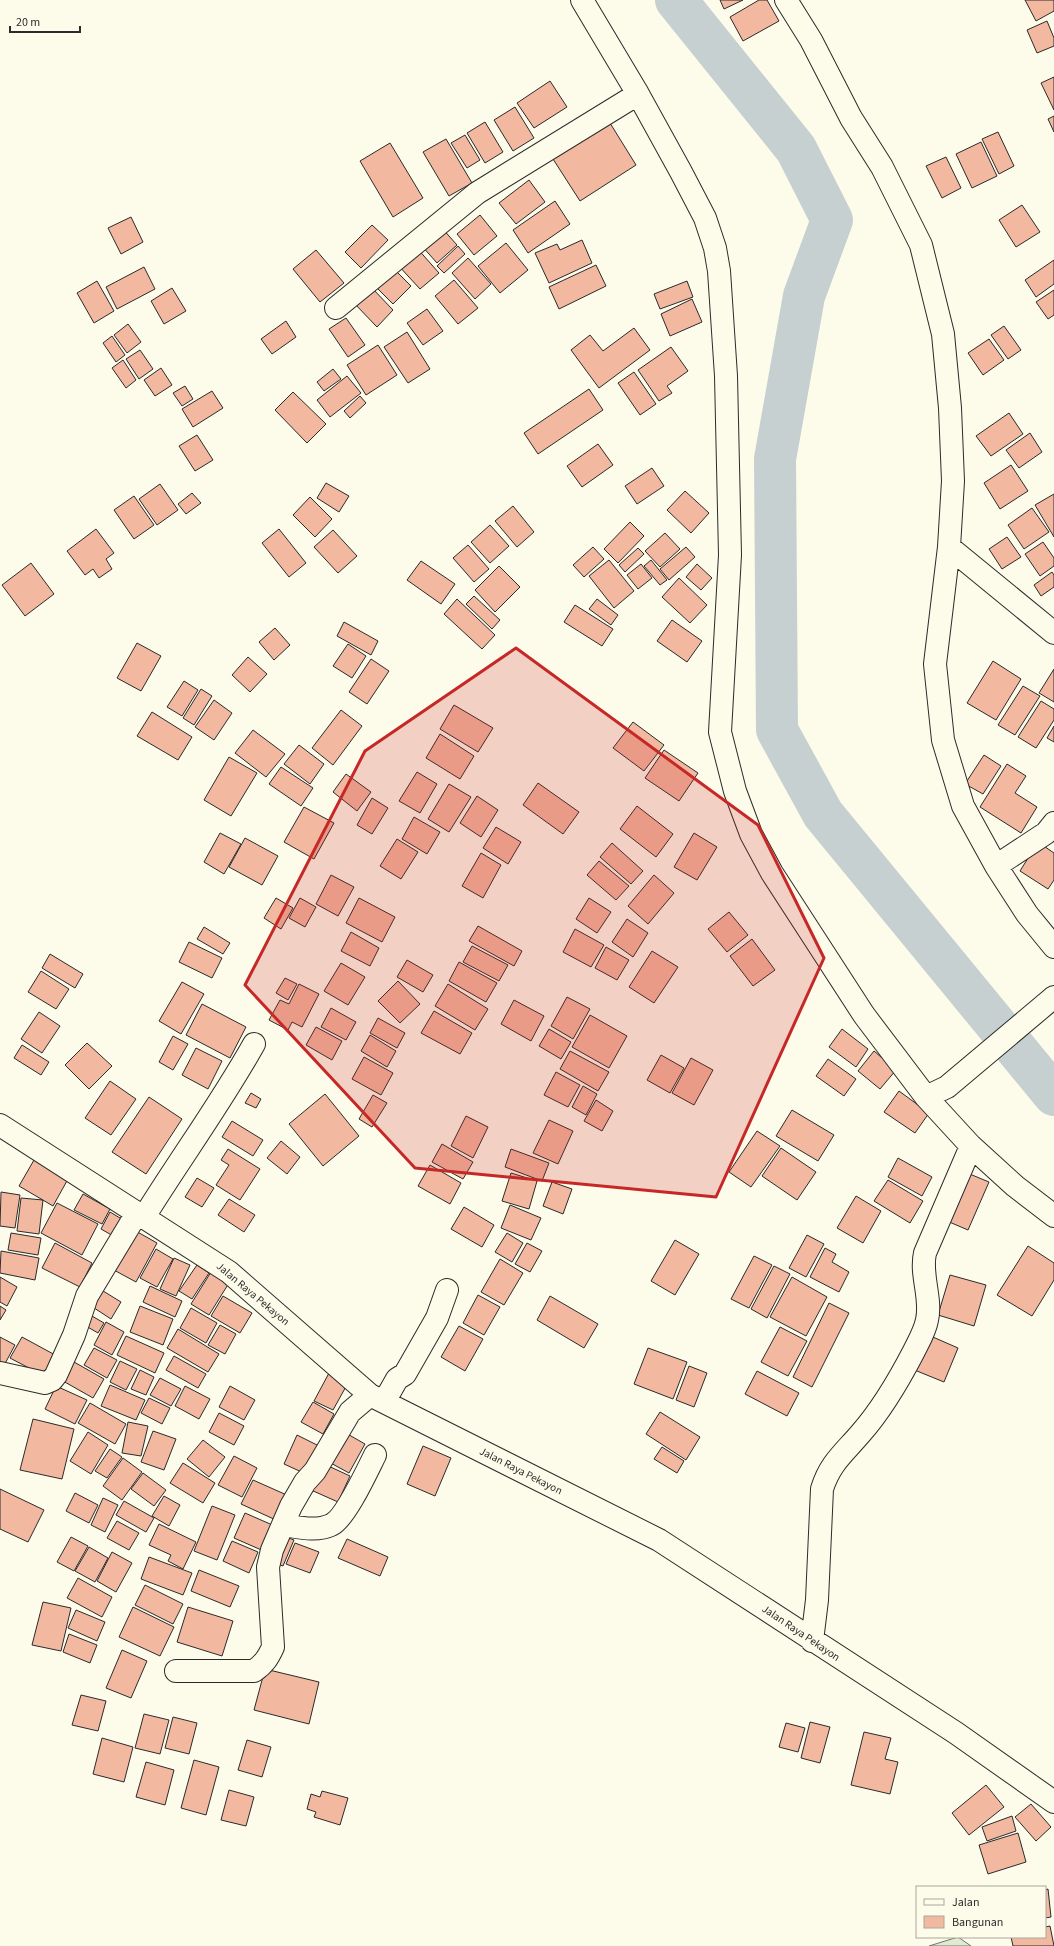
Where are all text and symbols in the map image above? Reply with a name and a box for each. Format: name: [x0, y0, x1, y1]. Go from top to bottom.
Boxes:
scale bar: [10, 8, 80, 34]
text: 20 m: [16, 14, 40, 31]
street label: Jalan Raya Pekayon: [213, 1259, 293, 1329]
street label: Jalan Raya Pekayon: [477, 1444, 565, 1498]
street label: Jalan Raya Pekayon: [759, 1601, 843, 1665]
legend: [916, 1886, 1046, 1938]
text: Jalan: [952, 1894, 979, 1911]
text: Bangunan: [952, 1914, 1003, 1931]

